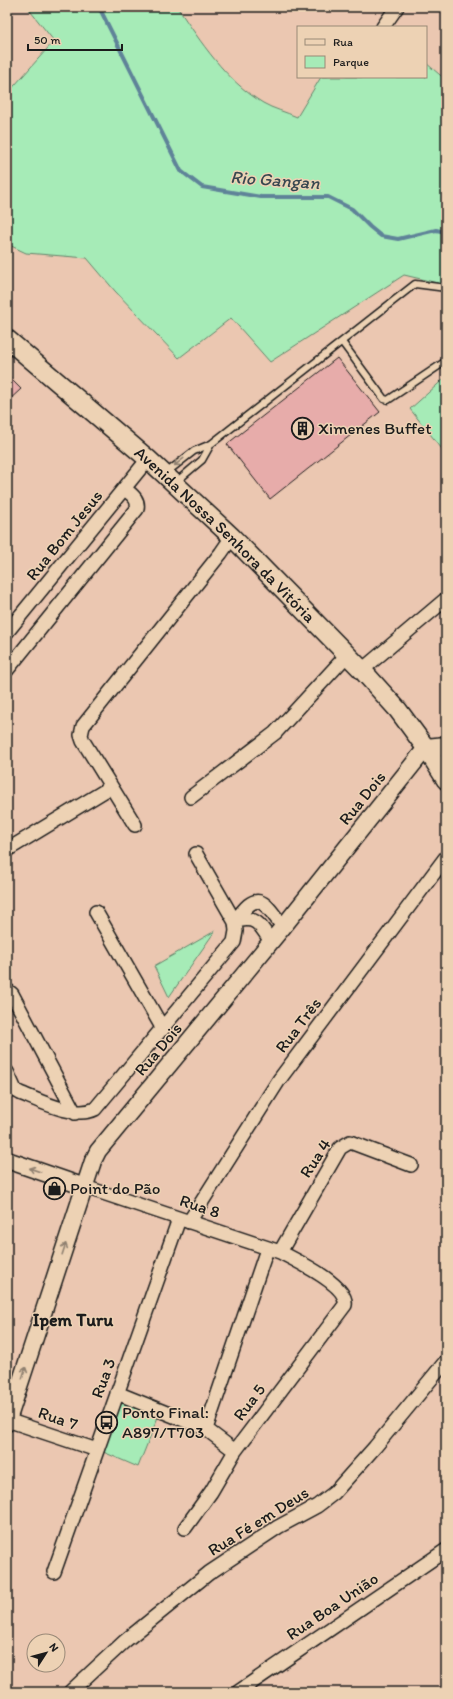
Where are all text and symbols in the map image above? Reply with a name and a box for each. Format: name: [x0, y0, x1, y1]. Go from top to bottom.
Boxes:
scale bar: [28, 26, 122, 52]
legend: [297, 26, 427, 78]
text: 50 m: [34, 33, 60, 47]
text: Rua: [333, 35, 353, 49]
text: Parque: [333, 55, 369, 69]
water label: Rio Gangan: [230, 166, 321, 194]
building icon: Ximenes Buffet: [290, 415, 316, 441]
place label: Ximenes Buffet: [318, 418, 432, 438]
street label: Avenida Nossa Senhora da Vitória: [131, 442, 320, 627]
one-way arrow: [174, 458, 185, 467]
street label: Rua Bom Jesus: [22, 486, 106, 584]
street label: Rua Dois: [334, 767, 390, 829]
street label: Rua Três: [271, 993, 325, 1057]
street label: Rua Dois: [130, 1018, 186, 1080]
street label: Rua 4: [295, 1135, 335, 1181]
one-way arrow: [29, 1165, 41, 1173]
shop icon: Point do Pão: [42, 1175, 68, 1201]
place label: Point do Pão: [70, 1178, 160, 1198]
street label: Rua 8: [177, 1190, 223, 1222]
one-way arrow: [61, 1244, 69, 1256]
district label: Ipem Turu: [33, 1309, 114, 1331]
street label: Rua 3: [87, 1355, 119, 1401]
one-way arrow: [20, 1367, 28, 1379]
street label: Rua 5: [229, 1380, 269, 1424]
street label: Rua 7: [36, 1402, 81, 1434]
place label: Ponto Final: A897/T703: [122, 1402, 209, 1442]
bus stop icon: Ponto Final: A897/T703: [94, 1409, 120, 1435]
street label: Rua Fé em Deus: [204, 1482, 312, 1560]
street label: Rua Boa União: [282, 1568, 382, 1644]
north arrow: [26, 1633, 66, 1673]
text: N: [46, 1641, 61, 1654]

